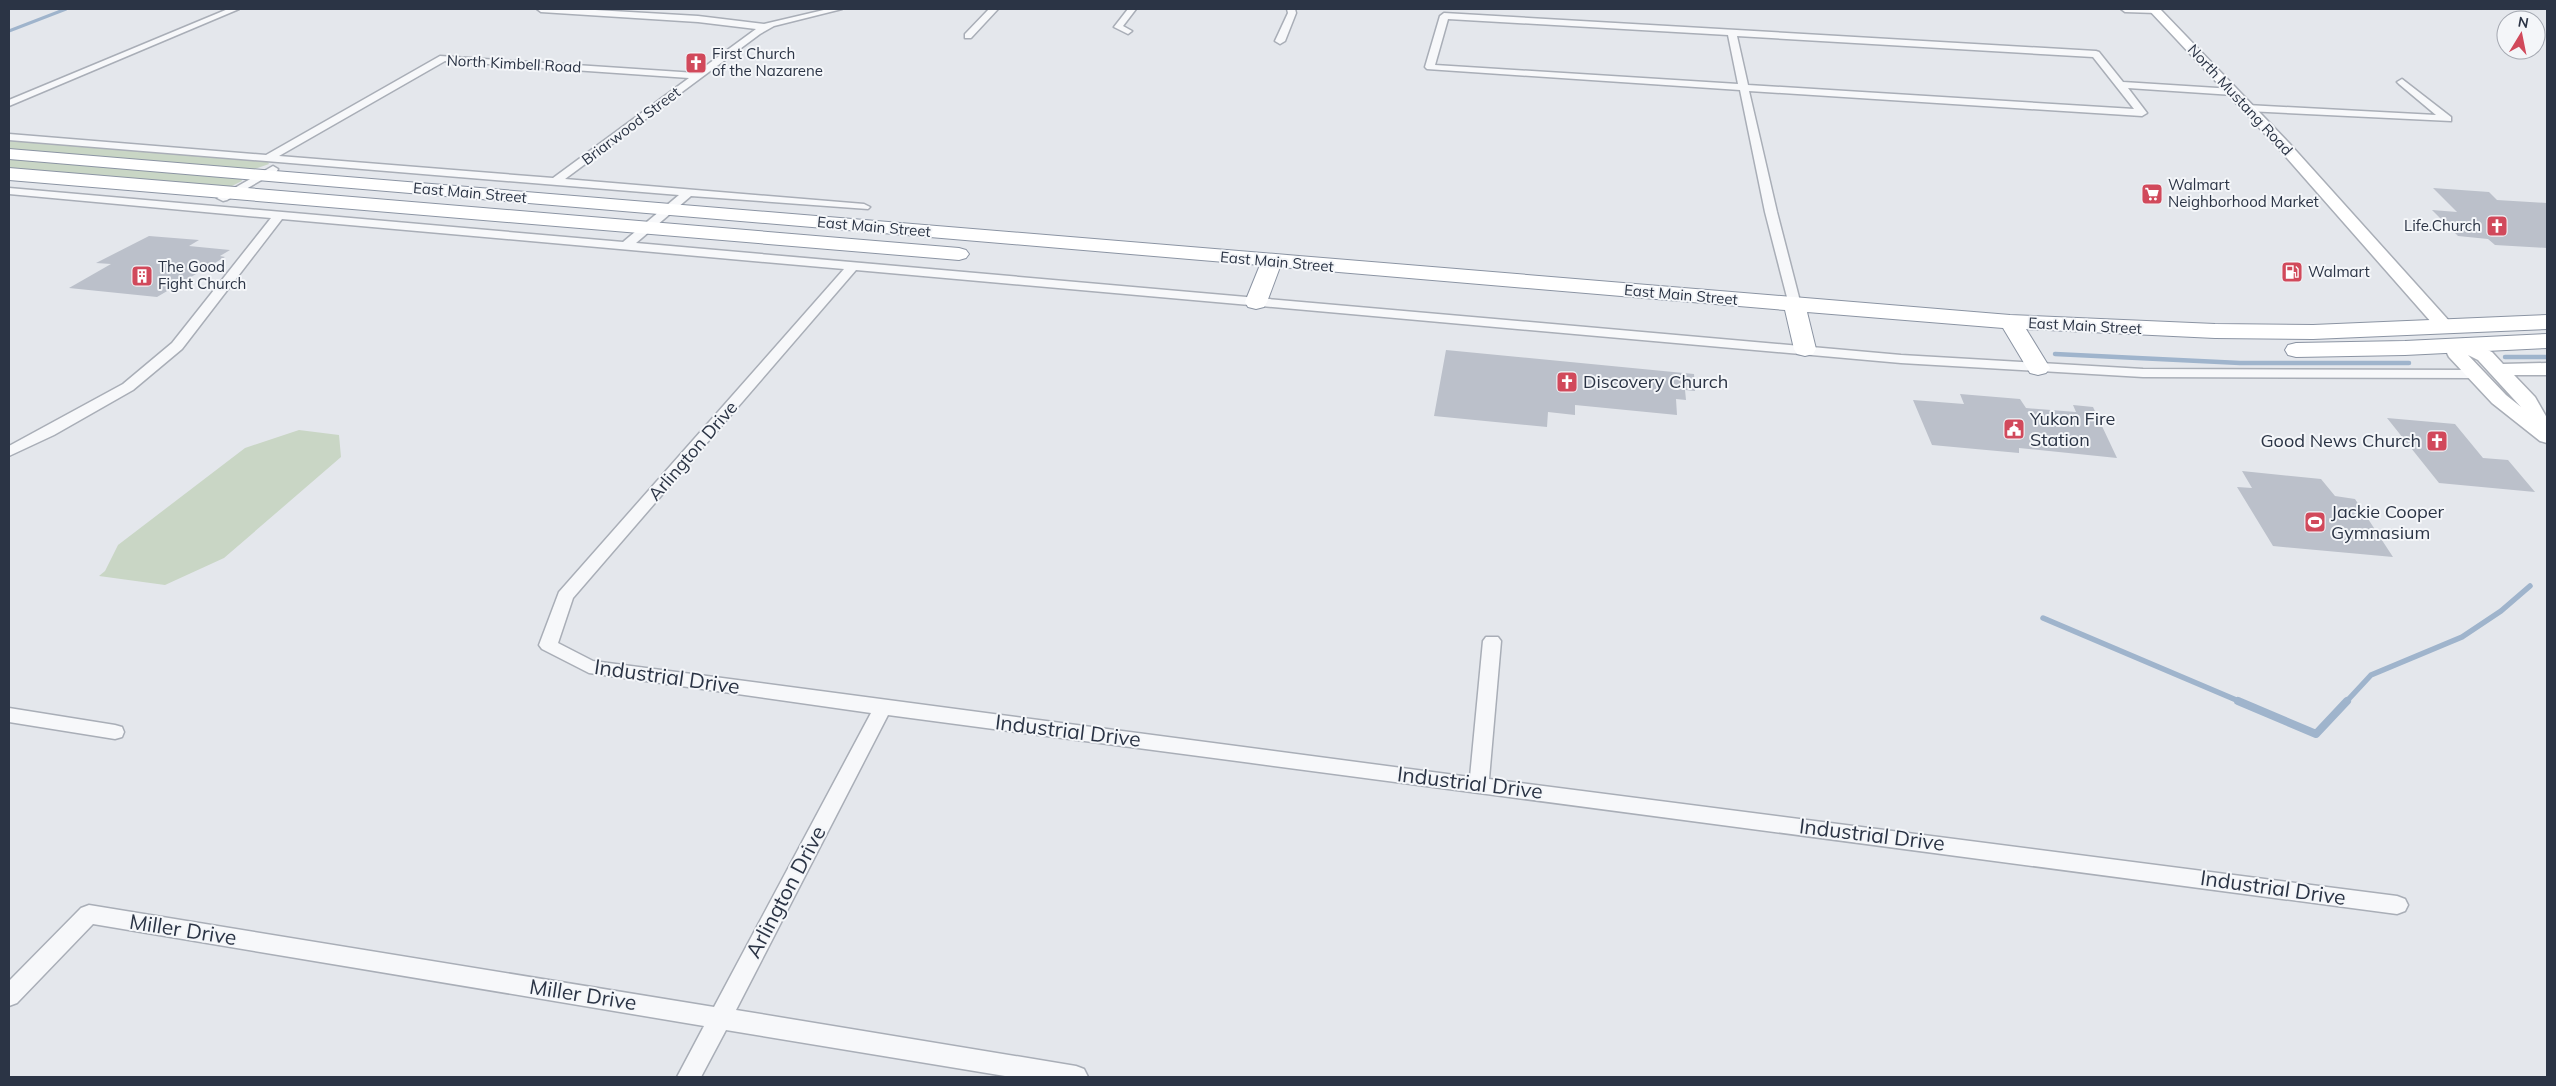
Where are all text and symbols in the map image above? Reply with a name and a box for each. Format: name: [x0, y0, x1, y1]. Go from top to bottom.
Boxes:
north arrow: [2496, 10, 2546, 60]
text: N: [2516, 12, 2530, 32]
street label: North Mustang Road: [2184, 40, 2297, 159]
place label: First Church of the Nazarene: [712, 44, 823, 80]
street label: North Kimbell Road: [446, 50, 582, 77]
church icon: First Church of the Nazarene: [684, 51, 708, 75]
street label: Briarwood Street: [578, 82, 684, 169]
place label: Walmart Neighborhood Market: [2168, 175, 2319, 211]
street label: East Main Street: [412, 178, 528, 207]
supermarket icon: Walmart Neighborhood Market: [2140, 182, 2164, 206]
street label: East Main Street: [816, 212, 932, 241]
church icon: Life.Church: [2485, 214, 2509, 238]
place label: Life.Church: [2404, 216, 2481, 235]
street label: East Main Street: [1219, 247, 1335, 276]
place label: The Good Fight Church: [158, 257, 246, 293]
fuel station icon: Walmart: [2280, 260, 2304, 284]
place label: Walmart: [2308, 262, 2370, 281]
building icon: The Good Fight Church: [130, 264, 154, 288]
street label: East Main Street: [1623, 280, 1739, 309]
street label: East Main Street: [2028, 313, 2142, 338]
church icon: Discovery Church: [1555, 370, 1579, 394]
place label: Discovery Church: [1583, 370, 1728, 393]
street label: Arlington Drive: [643, 396, 742, 505]
place label: Yukon Fire Station: [2029, 407, 2115, 451]
public building icon: Yukon Fire Station: [2002, 417, 2026, 441]
place label: Good News Church: [2260, 429, 2421, 452]
church icon: Good News Church: [2425, 429, 2449, 453]
place label: Jackie Cooper Gymnasium: [2331, 500, 2445, 544]
sports icon: Jackie Cooper Gymnasium: [2303, 510, 2327, 534]
street label: Industrial Drive: [593, 653, 742, 699]
street label: Industrial Drive: [994, 708, 1142, 752]
street label: Industrial Drive: [1396, 760, 1544, 804]
street label: Industrial Drive: [1798, 812, 1946, 856]
street label: Arlington Drive: [739, 821, 831, 962]
street label: Industrial Drive: [2199, 864, 2348, 910]
street label: Miller Drive: [128, 908, 239, 950]
street label: Miller Drive: [528, 973, 639, 1015]

